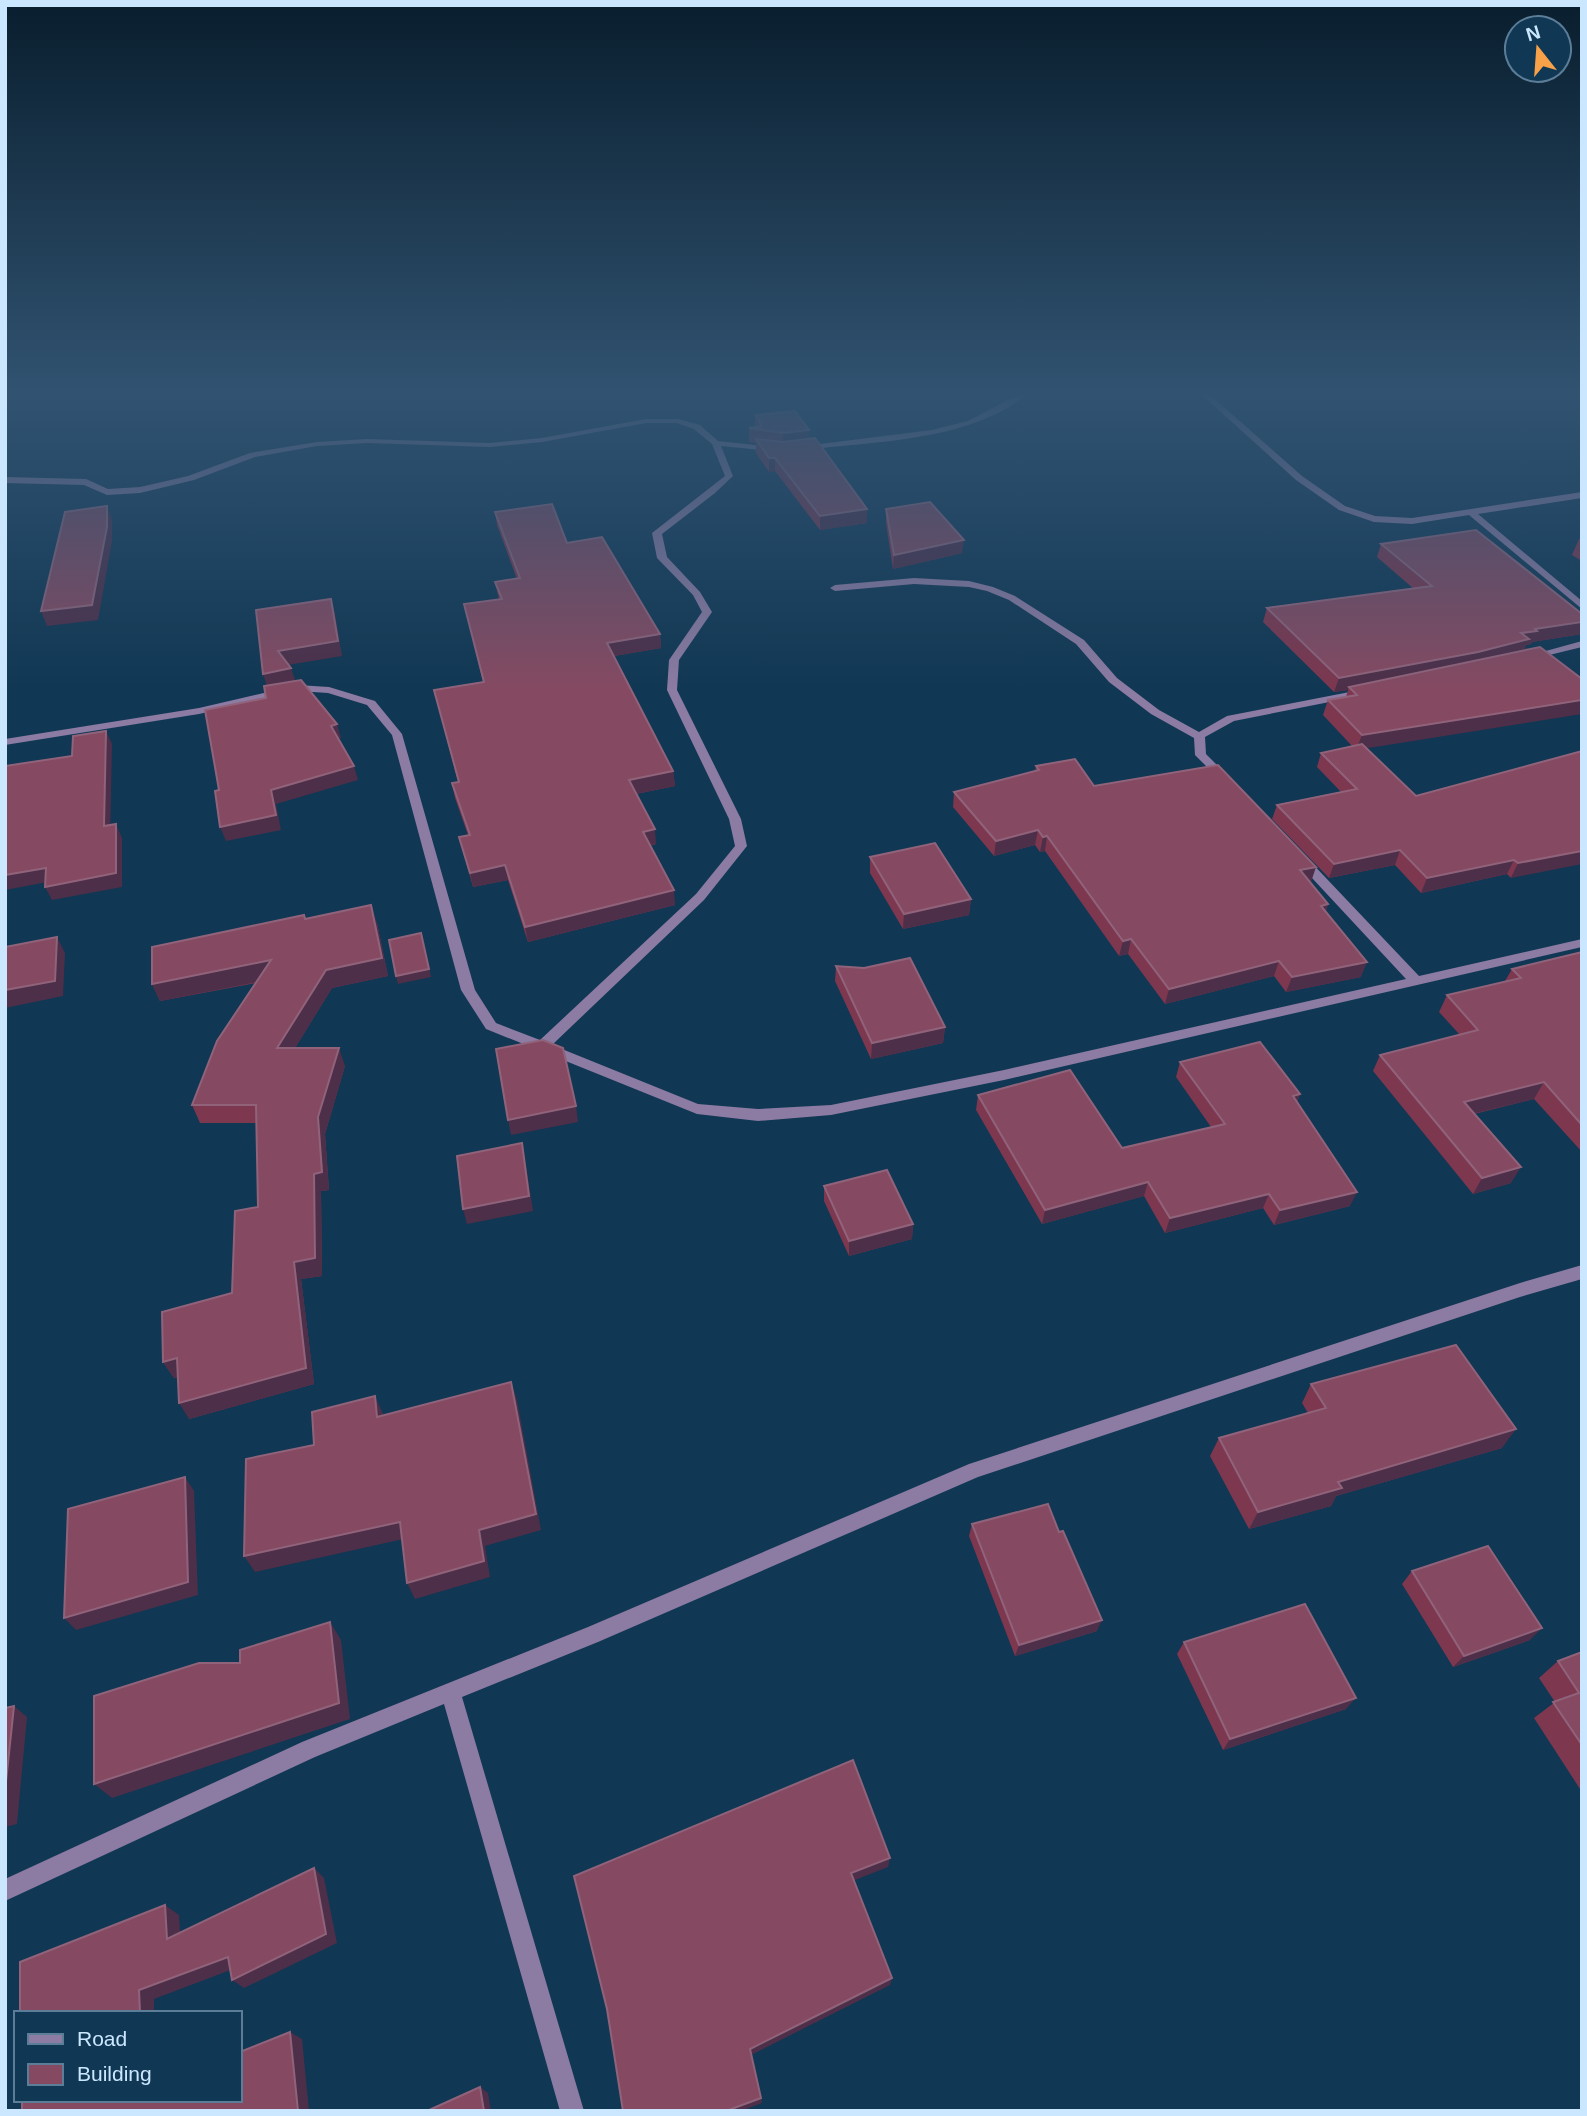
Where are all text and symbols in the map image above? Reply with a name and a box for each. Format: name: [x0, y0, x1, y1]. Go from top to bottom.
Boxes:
north arrow: [1503, 14, 1573, 84]
text: N: [1524, 21, 1543, 45]
legend: [14, 2011, 242, 2102]
text: Road: [77, 2027, 127, 2050]
text: Building: [77, 2062, 152, 2085]

